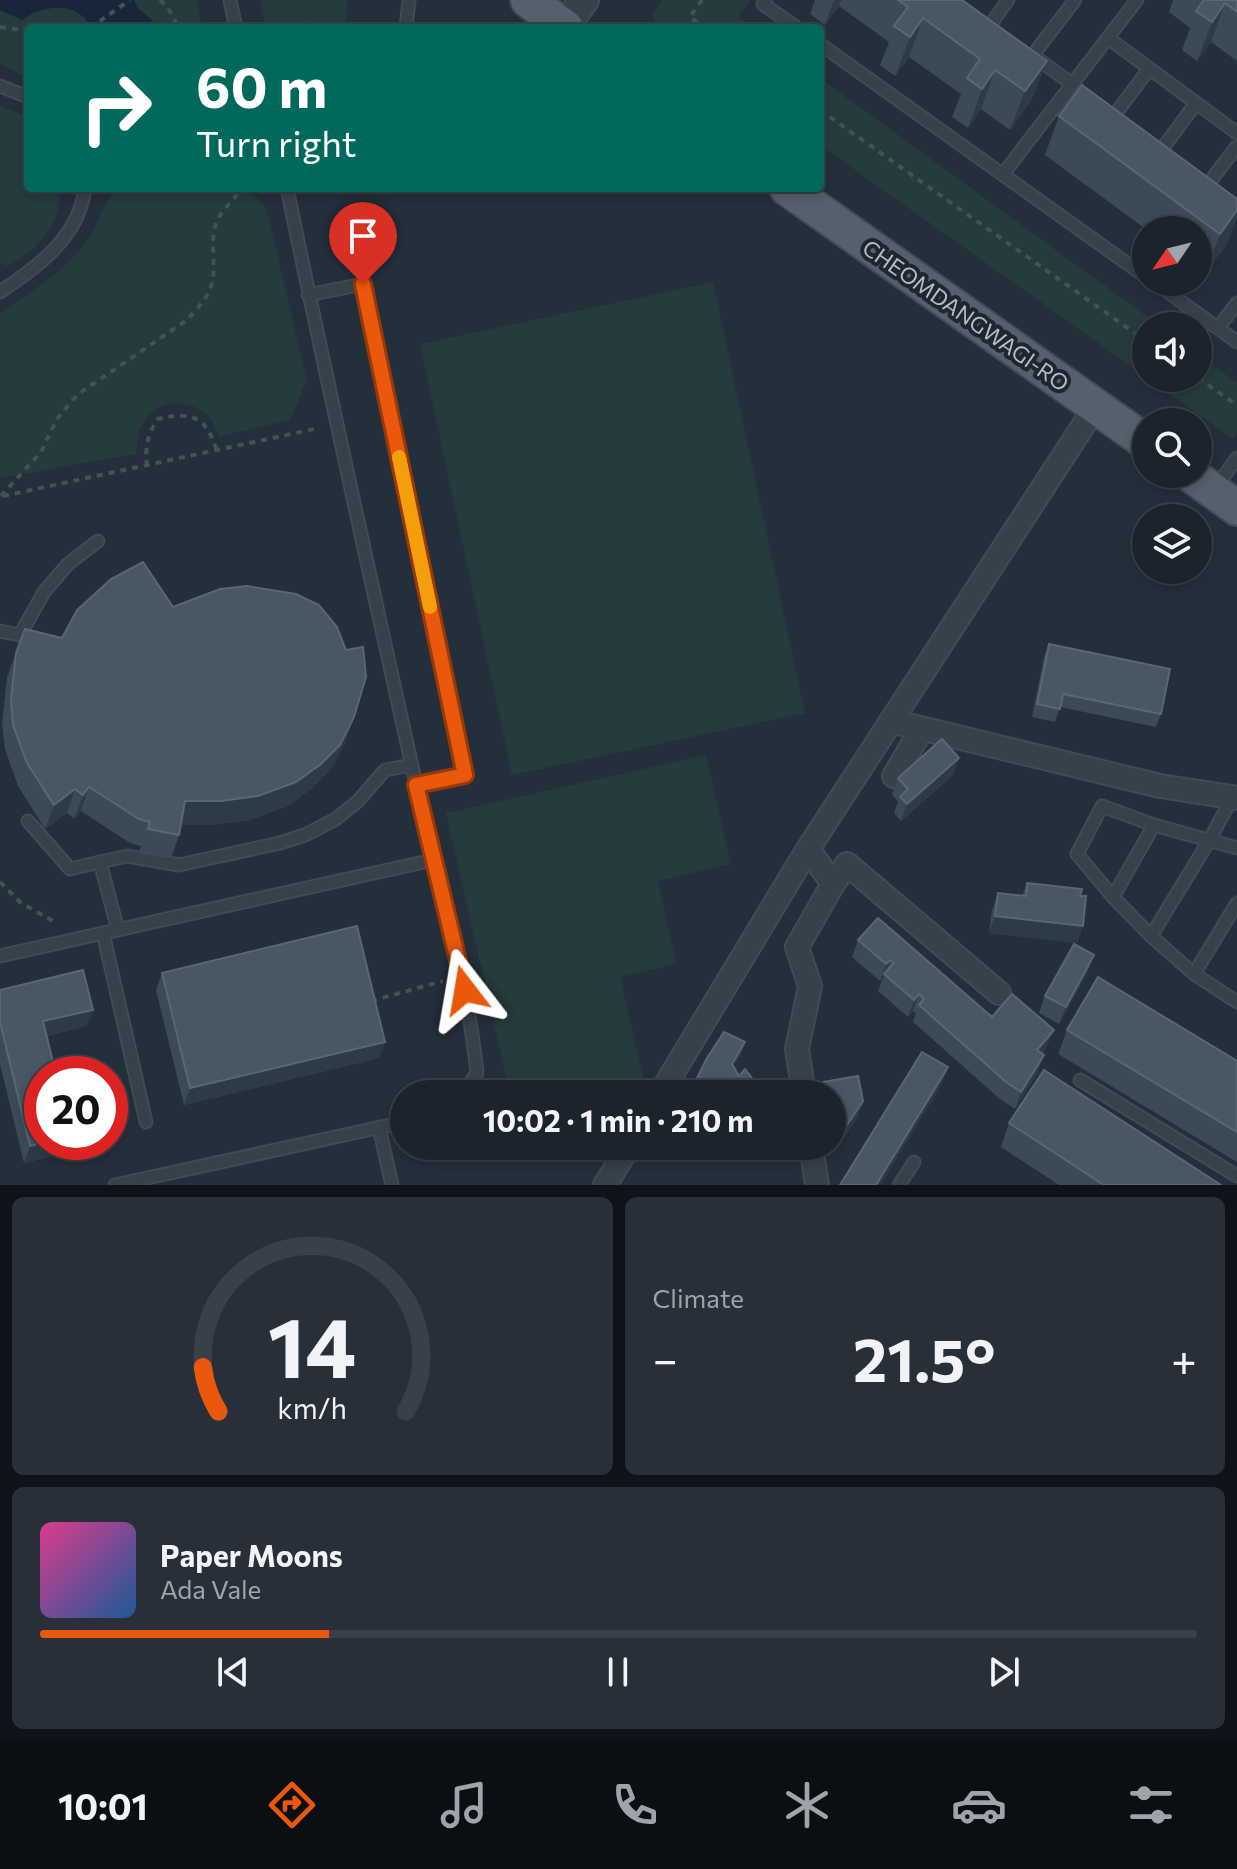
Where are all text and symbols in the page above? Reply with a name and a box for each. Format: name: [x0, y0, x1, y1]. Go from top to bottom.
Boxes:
text: 60 m: [196, 51, 327, 120]
icon: right: [64, 56, 168, 160]
text: Turn right: [196, 120, 357, 164]
pin: [329, 202, 397, 284]
icon: arrive: [341, 214, 385, 258]
north arrow: [1132, 216, 1212, 296]
map controls: [1132, 216, 1212, 584]
street label: CHEOMDANGWAGI-RO: [858, 233, 1074, 397]
button: sound: [1132, 312, 1212, 392]
button: search: [1132, 408, 1212, 488]
button: layers: [1132, 504, 1212, 584]
position arrow: [423, 948, 507, 1032]
speed limit sign: 20: [24, 1056, 128, 1160]
text: 10:02 · 1 min · 210 m: [483, 1101, 753, 1138]
text: Climate: [653, 1282, 744, 1313]
text: 14: [268, 1293, 357, 1395]
text: 21.5°: [853, 1321, 996, 1394]
text: −: [653, 1331, 678, 1385]
text: +: [1171, 1331, 1197, 1385]
text: km/h: [277, 1390, 347, 1425]
text: Paper Moons: [160, 1536, 343, 1573]
text: Ada Vale: [160, 1573, 261, 1604]
icon: previous: [211, 1650, 255, 1694]
icon: pause: [596, 1650, 640, 1694]
icon: next: [982, 1650, 1026, 1694]
icon: directions: [264, 1777, 320, 1833]
icon: music: [436, 1777, 492, 1833]
icon: phone: [607, 1777, 663, 1833]
icon: climate: [779, 1777, 835, 1833]
icon: car: [951, 1777, 1007, 1833]
icon: filters: [1123, 1777, 1179, 1833]
text: 10:01: [58, 1783, 148, 1827]

